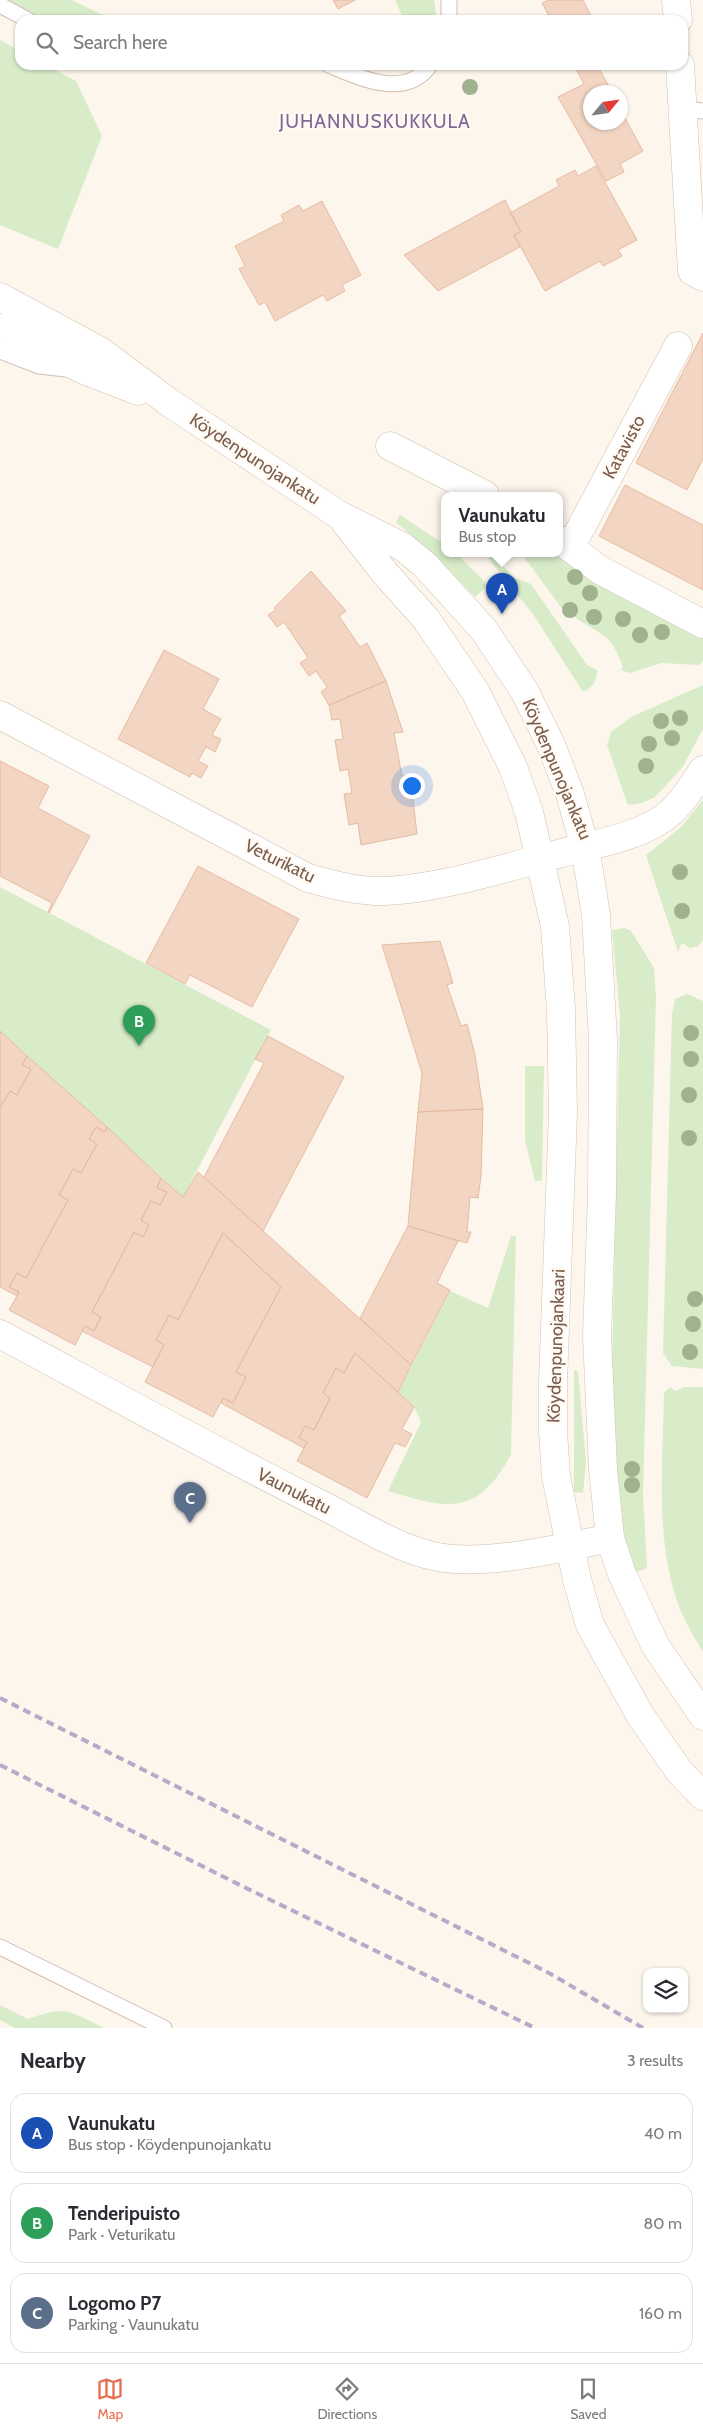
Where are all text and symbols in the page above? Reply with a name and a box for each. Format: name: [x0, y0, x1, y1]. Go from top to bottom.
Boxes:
search box: [15, 15, 688, 70]
icon: search: [33, 29, 61, 57]
text: Search here: [73, 31, 167, 54]
north arrow: [583, 85, 628, 130]
district label: JUHANNUSKUKKULA: [278, 110, 471, 133]
street label: Köydenpunojankatu: [186, 409, 324, 509]
street label: Katavisto: [598, 411, 650, 483]
popup: [441, 492, 563, 557]
text: Vaunukatu: [458, 504, 546, 527]
text: Bus stop: [458, 527, 516, 546]
pin: A: [486, 573, 518, 614]
street label: Köydenpunojankatu: [517, 695, 597, 843]
your location: [399, 773, 425, 799]
street label: Veturikatu: [241, 834, 319, 888]
pin: B: [123, 1005, 155, 1046]
street label: Köydenpunojankaari: [542, 1269, 570, 1423]
street label: Vaunukatu: [253, 1463, 335, 1519]
pin: C: [174, 1482, 206, 1523]
map controls: [643, 1968, 688, 2013]
button: layers: [643, 1968, 688, 2013]
text: Nearby: [20, 2048, 86, 2073]
text: 3 results: [627, 2051, 683, 2070]
text: Vaunukatu: [68, 2112, 155, 2135]
text: A: [32, 2124, 42, 2143]
text: 40 m: [644, 2124, 682, 2143]
text: Bus stop · Köydenpunojankatu: [68, 2135, 271, 2154]
text: Tenderipuisto: [68, 2202, 180, 2225]
text: B: [32, 2214, 42, 2233]
text: 80 m: [644, 2214, 682, 2233]
text: Park · Veturikatu: [68, 2225, 175, 2244]
text: Logomo P7: [68, 2292, 161, 2315]
text: C: [32, 2304, 42, 2323]
text: 160 m: [639, 2304, 682, 2323]
text: Parking · Vaunukatu: [68, 2315, 199, 2334]
tab: Map: [96, 2375, 124, 2423]
tab: Directions: [317, 2375, 377, 2423]
tab: Saved: [570, 2375, 607, 2423]

